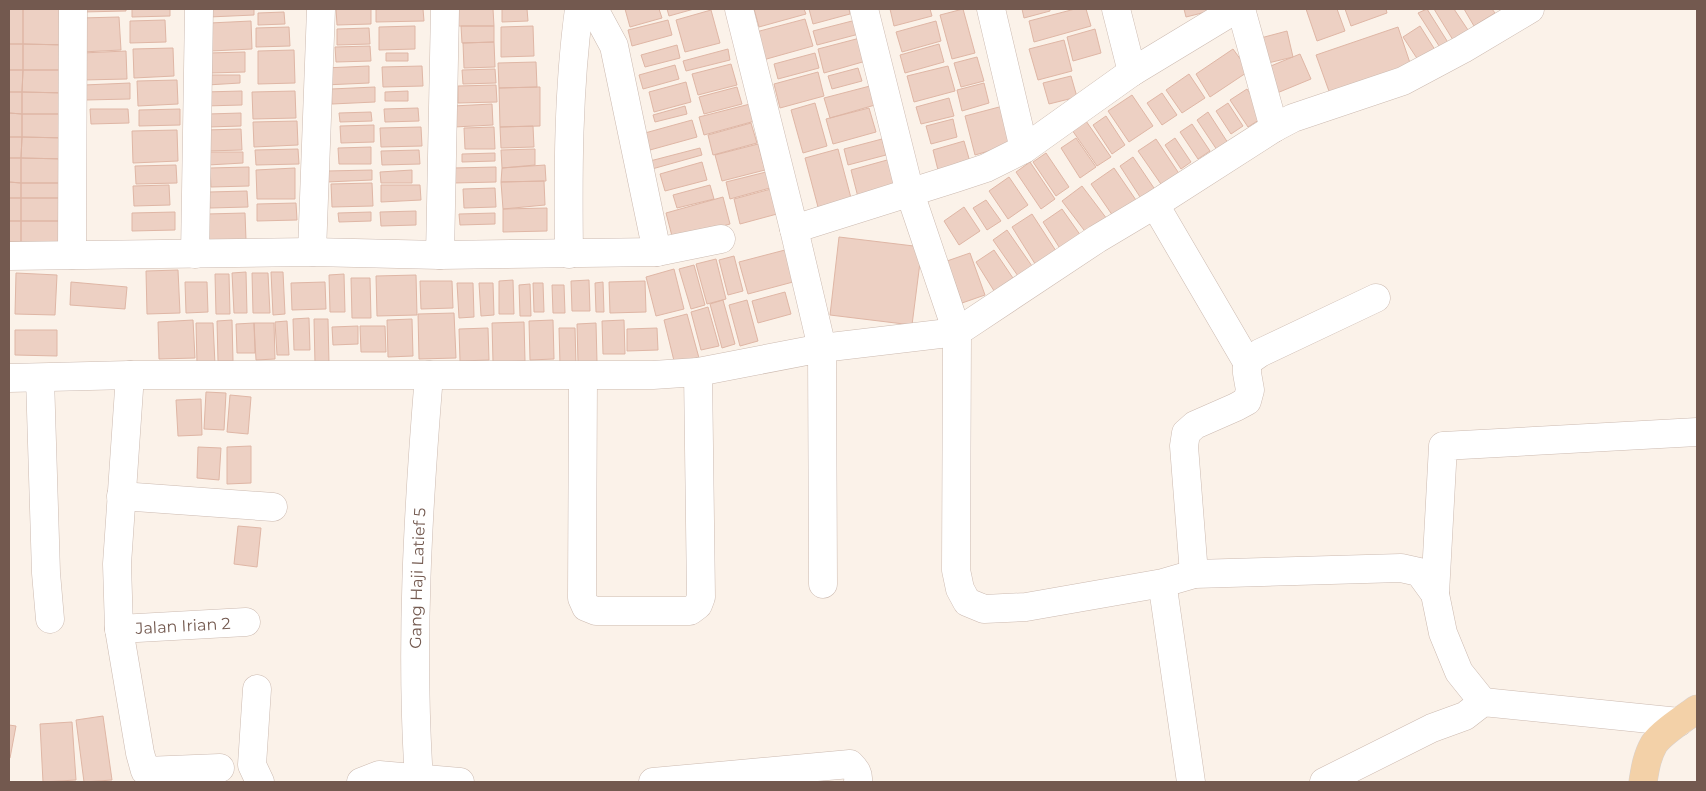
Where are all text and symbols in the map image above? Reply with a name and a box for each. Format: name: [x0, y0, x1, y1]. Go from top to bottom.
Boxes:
street label: Gang Haji Latief 5: [406, 507, 430, 649]
street label: Jalan Irian 2: [134, 614, 231, 638]

